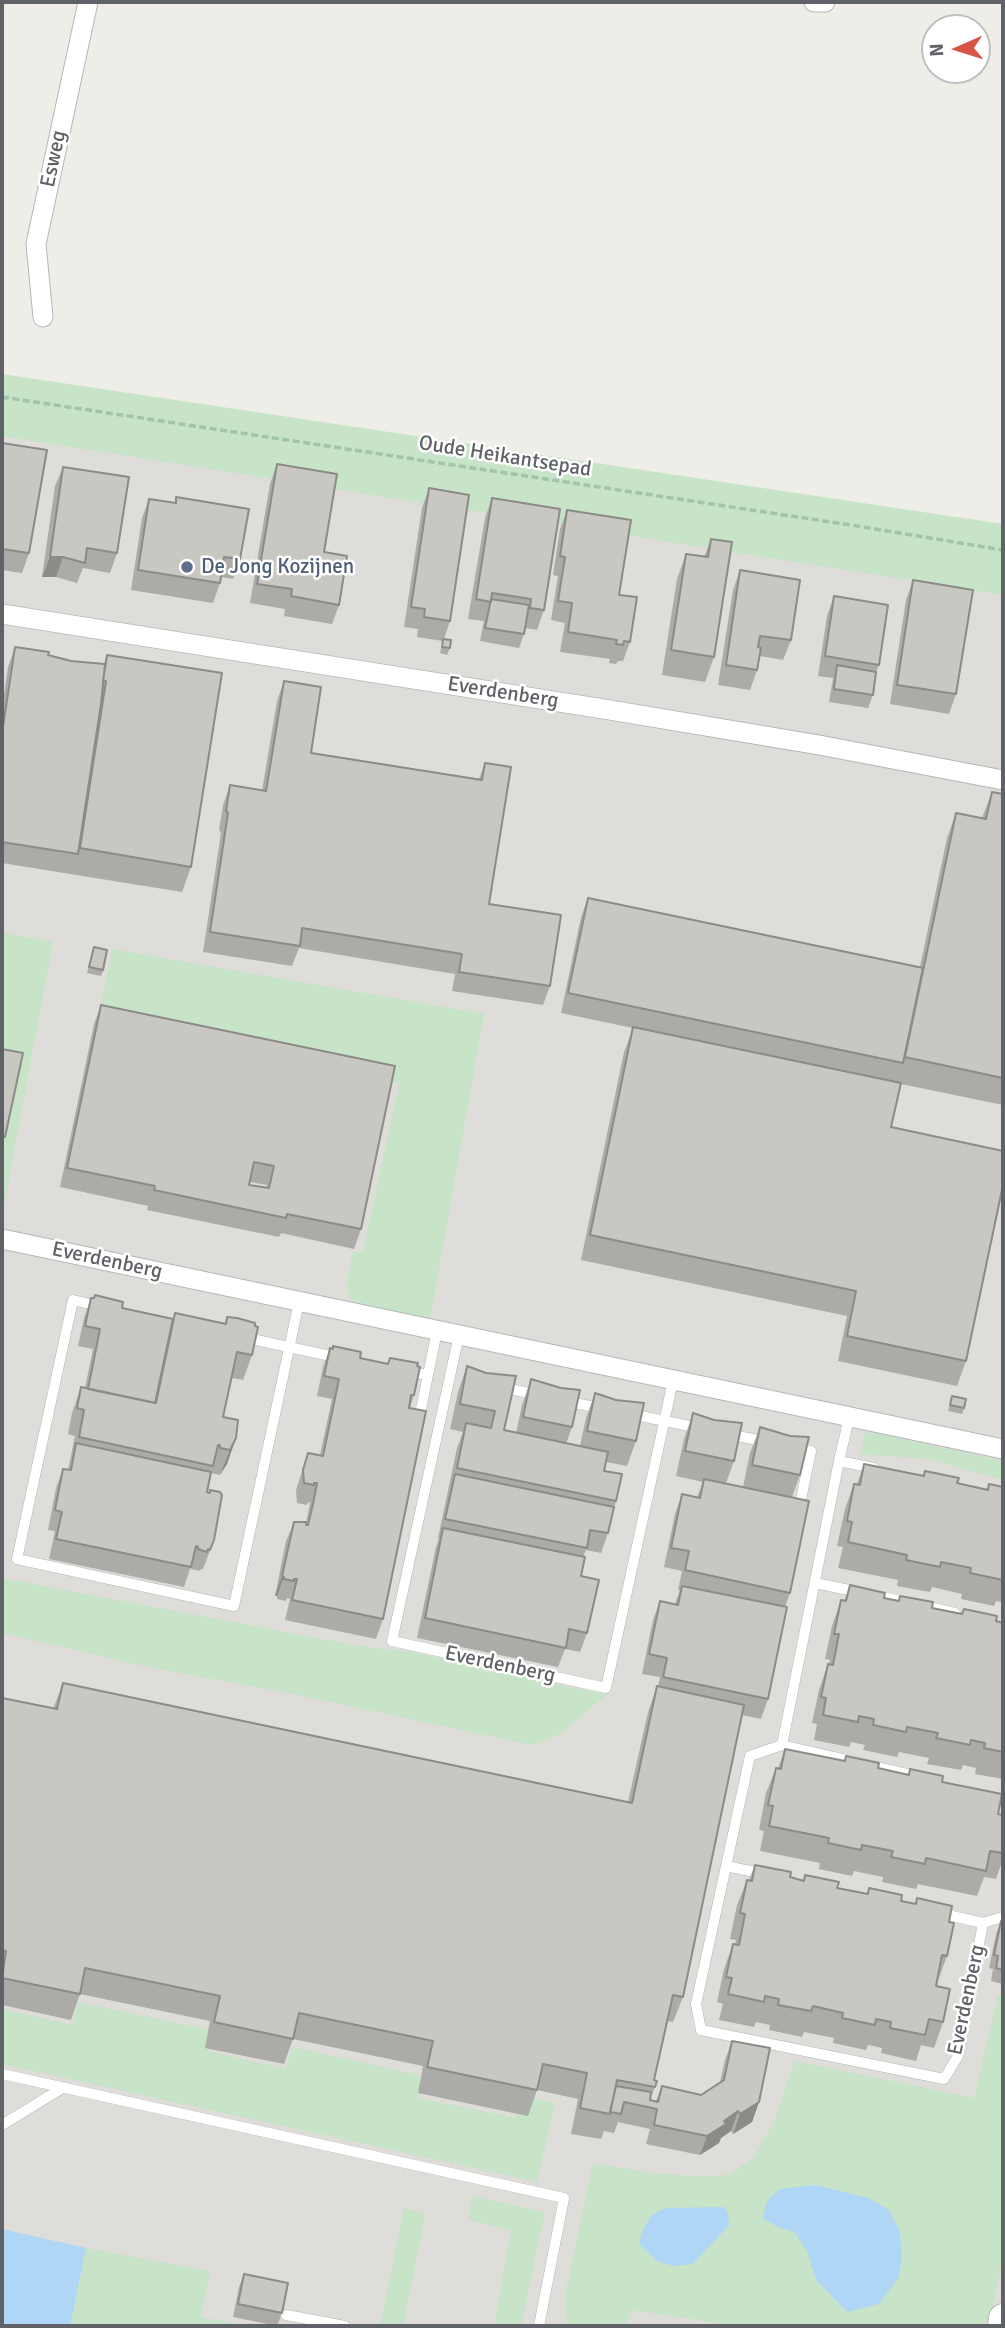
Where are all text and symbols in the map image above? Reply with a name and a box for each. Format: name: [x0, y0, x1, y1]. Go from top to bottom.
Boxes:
north arrow: [921, 14, 991, 84]
text: N: [925, 43, 949, 57]
street label: Esweg: [36, 128, 72, 190]
street label: Oude Heikantsepad: [417, 431, 593, 483]
place label: De Jong Kozijnen: [201, 554, 354, 580]
marker: De Jong Kozijnen: [179, 559, 195, 575]
street label: Everdenberg: [446, 672, 560, 714]
street label: Everdenberg: [50, 1237, 164, 1285]
street label: Everdenberg: [443, 1641, 557, 1689]
street label: Everdenberg: [943, 1943, 991, 2057]

